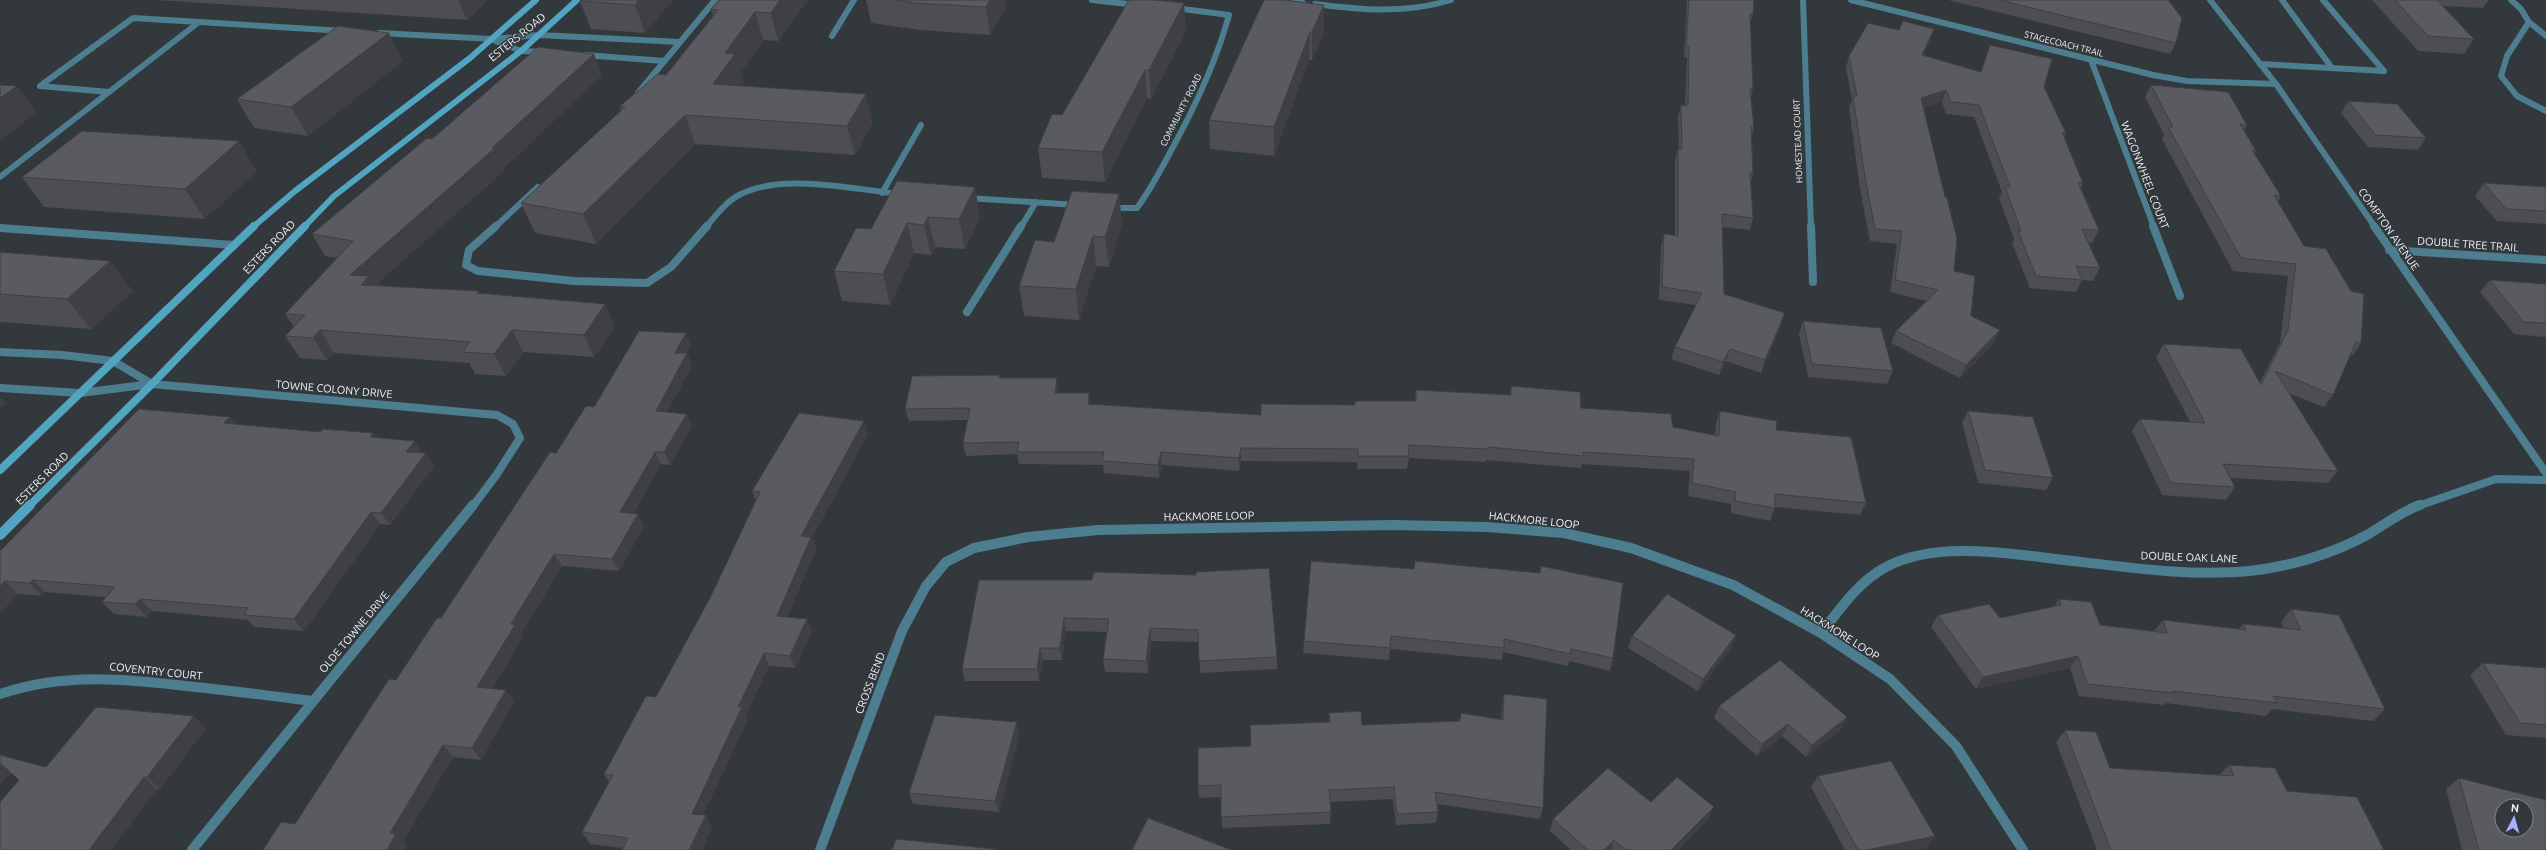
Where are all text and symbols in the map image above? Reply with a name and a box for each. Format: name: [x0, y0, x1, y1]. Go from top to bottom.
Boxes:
street label: ESTERS ROAD: [486, 10, 548, 64]
street label: STAGECOACH TRAIL: [2023, 29, 2105, 59]
street label: COMMUNITY ROAD: [1158, 72, 1204, 148]
street label: HOMESTEAD COURT: [1792, 99, 1804, 183]
street label: WAGONWHEEL COURT: [2119, 119, 2171, 231]
street label: COMPTON AVENUE: [2356, 186, 2422, 272]
street label: ESTERS ROAD: [241, 218, 298, 276]
street label: DOUBLE TREE TRAIL: [2417, 234, 2520, 254]
street label: TOWNE COLONY DRIVE: [275, 378, 393, 400]
street label: ESTERS ROAD: [13, 449, 71, 507]
street label: HACKMORE LOOP: [1164, 509, 1255, 523]
street label: HACKMORE LOOP: [1488, 509, 1580, 531]
street label: DOUBLE OAK LANE: [2140, 549, 2238, 565]
street label: OLDE TOWNE DRIVE: [317, 589, 391, 675]
street label: HACKMORE LOOP: [1798, 604, 1882, 662]
street label: CROSS BEND: [853, 650, 887, 715]
street label: COVENTRY COURT: [109, 660, 203, 682]
north arrow: [2494, 798, 2534, 838]
text: N: [2510, 802, 2520, 814]

